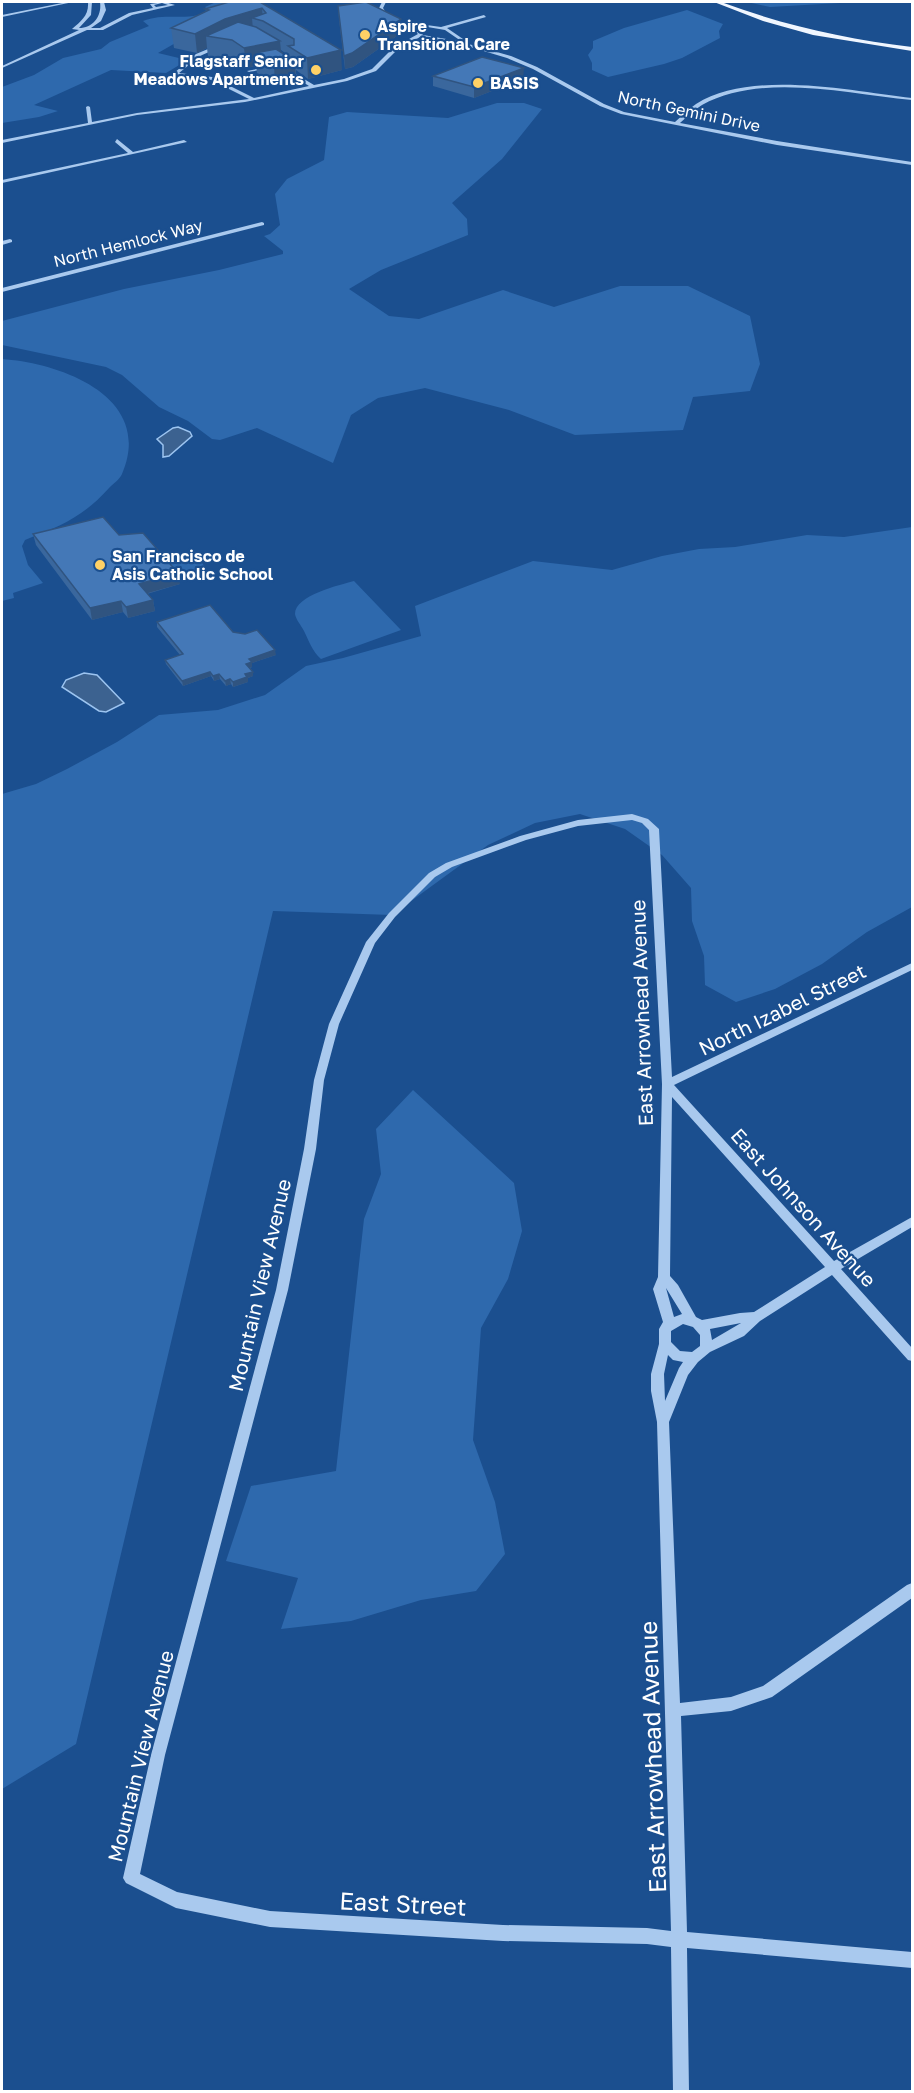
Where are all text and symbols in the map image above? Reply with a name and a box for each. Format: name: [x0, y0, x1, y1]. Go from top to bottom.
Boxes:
place label: Aspire Transitional Care: [377, 16, 510, 54]
marker: Aspire Transitional Care: [358, 28, 372, 42]
place label: Flagstaff Senior Meadows Apartments: [134, 51, 304, 89]
marker: Flagstaff Senior Meadows Apartments: [309, 63, 323, 77]
place label: BASIS: [490, 73, 539, 93]
marker: BASIS: [471, 76, 485, 90]
street label: North Gemini Drive: [616, 86, 762, 136]
street label: North Hemlock Way: [51, 215, 205, 271]
place label: San Francisco de Asis Catholic School: [112, 546, 274, 584]
marker: San Francisco de Asis Catholic School: [93, 558, 107, 572]
street label: East Arrowhead Avenue: [625, 899, 657, 1127]
street label: North Izabel Street: [695, 958, 869, 1060]
street label: East Johnson Avenue: [726, 1123, 882, 1291]
street label: Mountain View Avenue: [223, 1176, 295, 1394]
street label: East Arrowhead Avenue: [633, 1620, 671, 1894]
street label: Mountain View Avenue: [102, 1648, 178, 1864]
street label: East Street: [339, 1885, 467, 1921]

